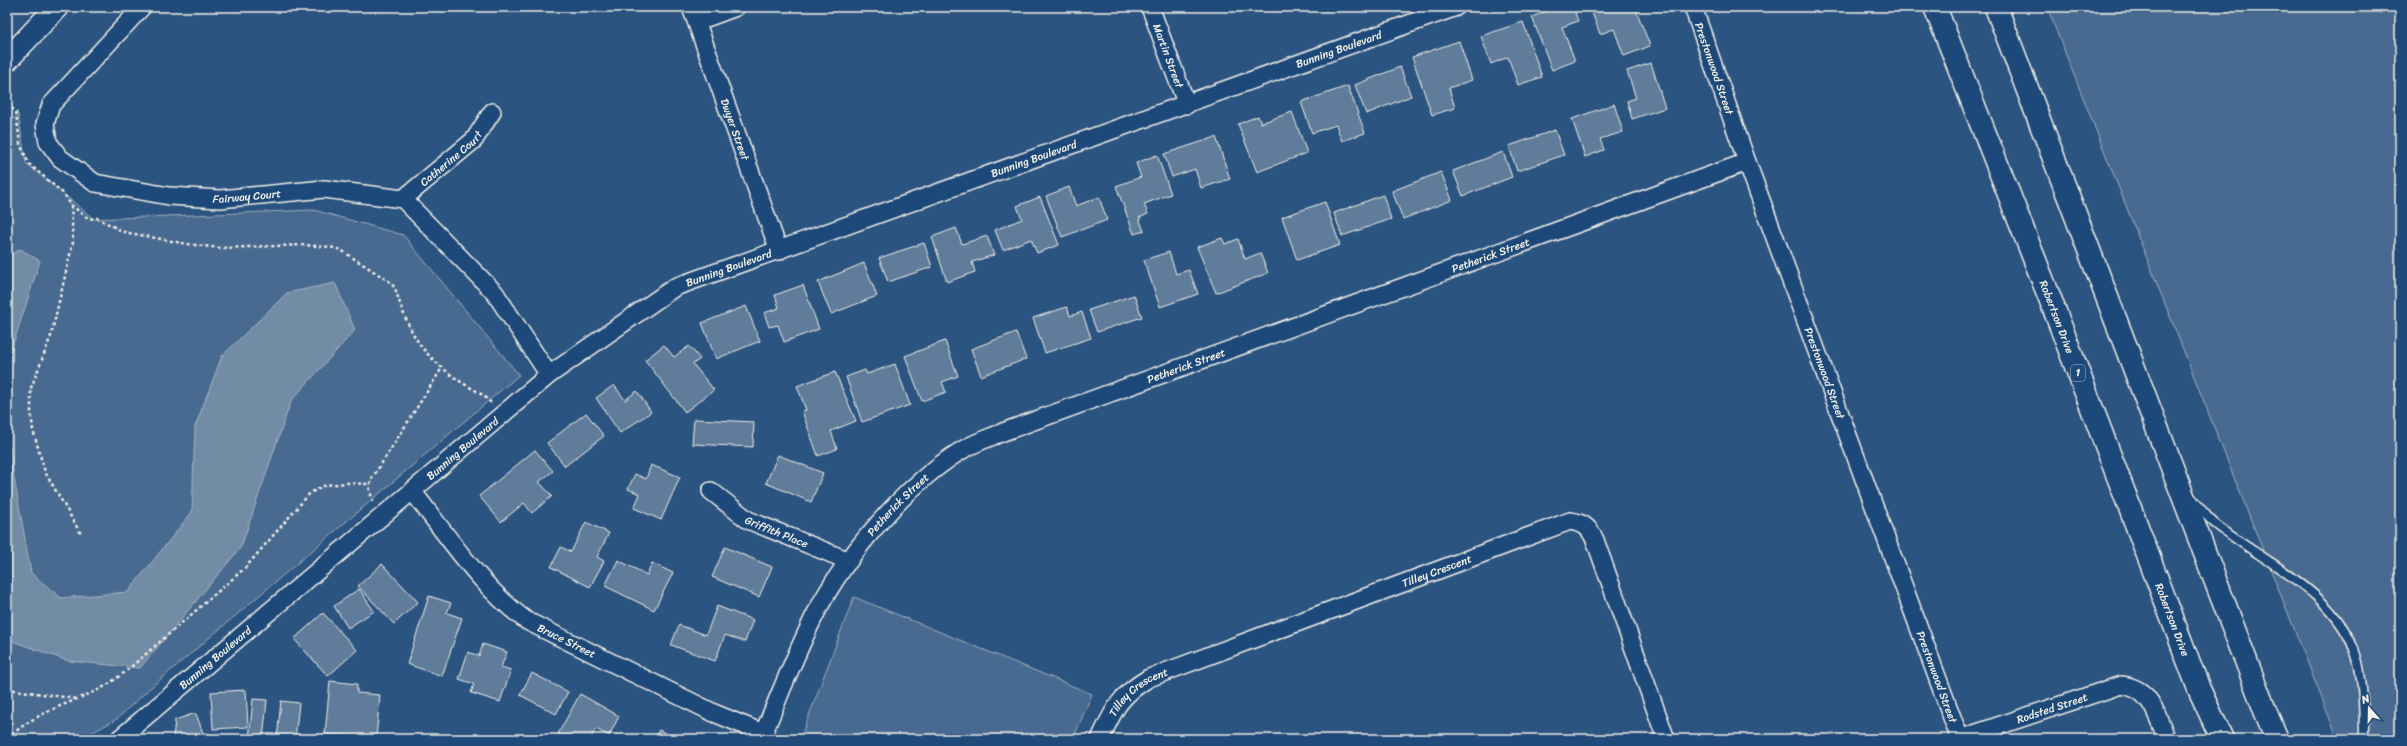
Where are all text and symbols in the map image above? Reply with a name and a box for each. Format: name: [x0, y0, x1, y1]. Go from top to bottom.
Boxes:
street label: Prestonwood Street: [1689, 20, 1739, 118]
street label: Martin Street: [1148, 21, 1189, 91]
street label: Bunning Boulevard: [1293, 25, 1385, 73]
street label: Dwyer Street: [715, 96, 755, 163]
street label: Catherine Court: [415, 126, 488, 191]
street label: Bunning Boulevard: [988, 134, 1080, 183]
street label: Fairway Court: [212, 184, 282, 209]
street label: Petherick Street: [1449, 232, 1533, 278]
street label: Bunning Boulevard: [683, 243, 775, 292]
street label: Robertson Drive: [2034, 277, 2080, 357]
street label: Prestonwood Street: [1799, 324, 1851, 422]
street label: Petherick Street: [1144, 343, 1228, 389]
road number: 1: [2071, 365, 2085, 381]
street label: Bunning Boulevard: [422, 411, 504, 485]
street label: Petherick Street: [862, 468, 933, 540]
street label: Griffith Place: [742, 510, 812, 553]
street label: Tilley Crescent: [1399, 549, 1474, 592]
street label: Robertson Drive: [2150, 580, 2195, 659]
street label: Bruce Street: [534, 618, 599, 663]
street label: Bunning Boulevard: [175, 620, 257, 694]
street label: Prestonwood Street: [1911, 628, 1963, 726]
street label: Tilley Crescent: [1103, 662, 1171, 720]
street label: Rodsted Street: [2014, 687, 2090, 729]
north arrow: [2349, 688, 2389, 728]
text: N: [2358, 689, 2373, 710]

